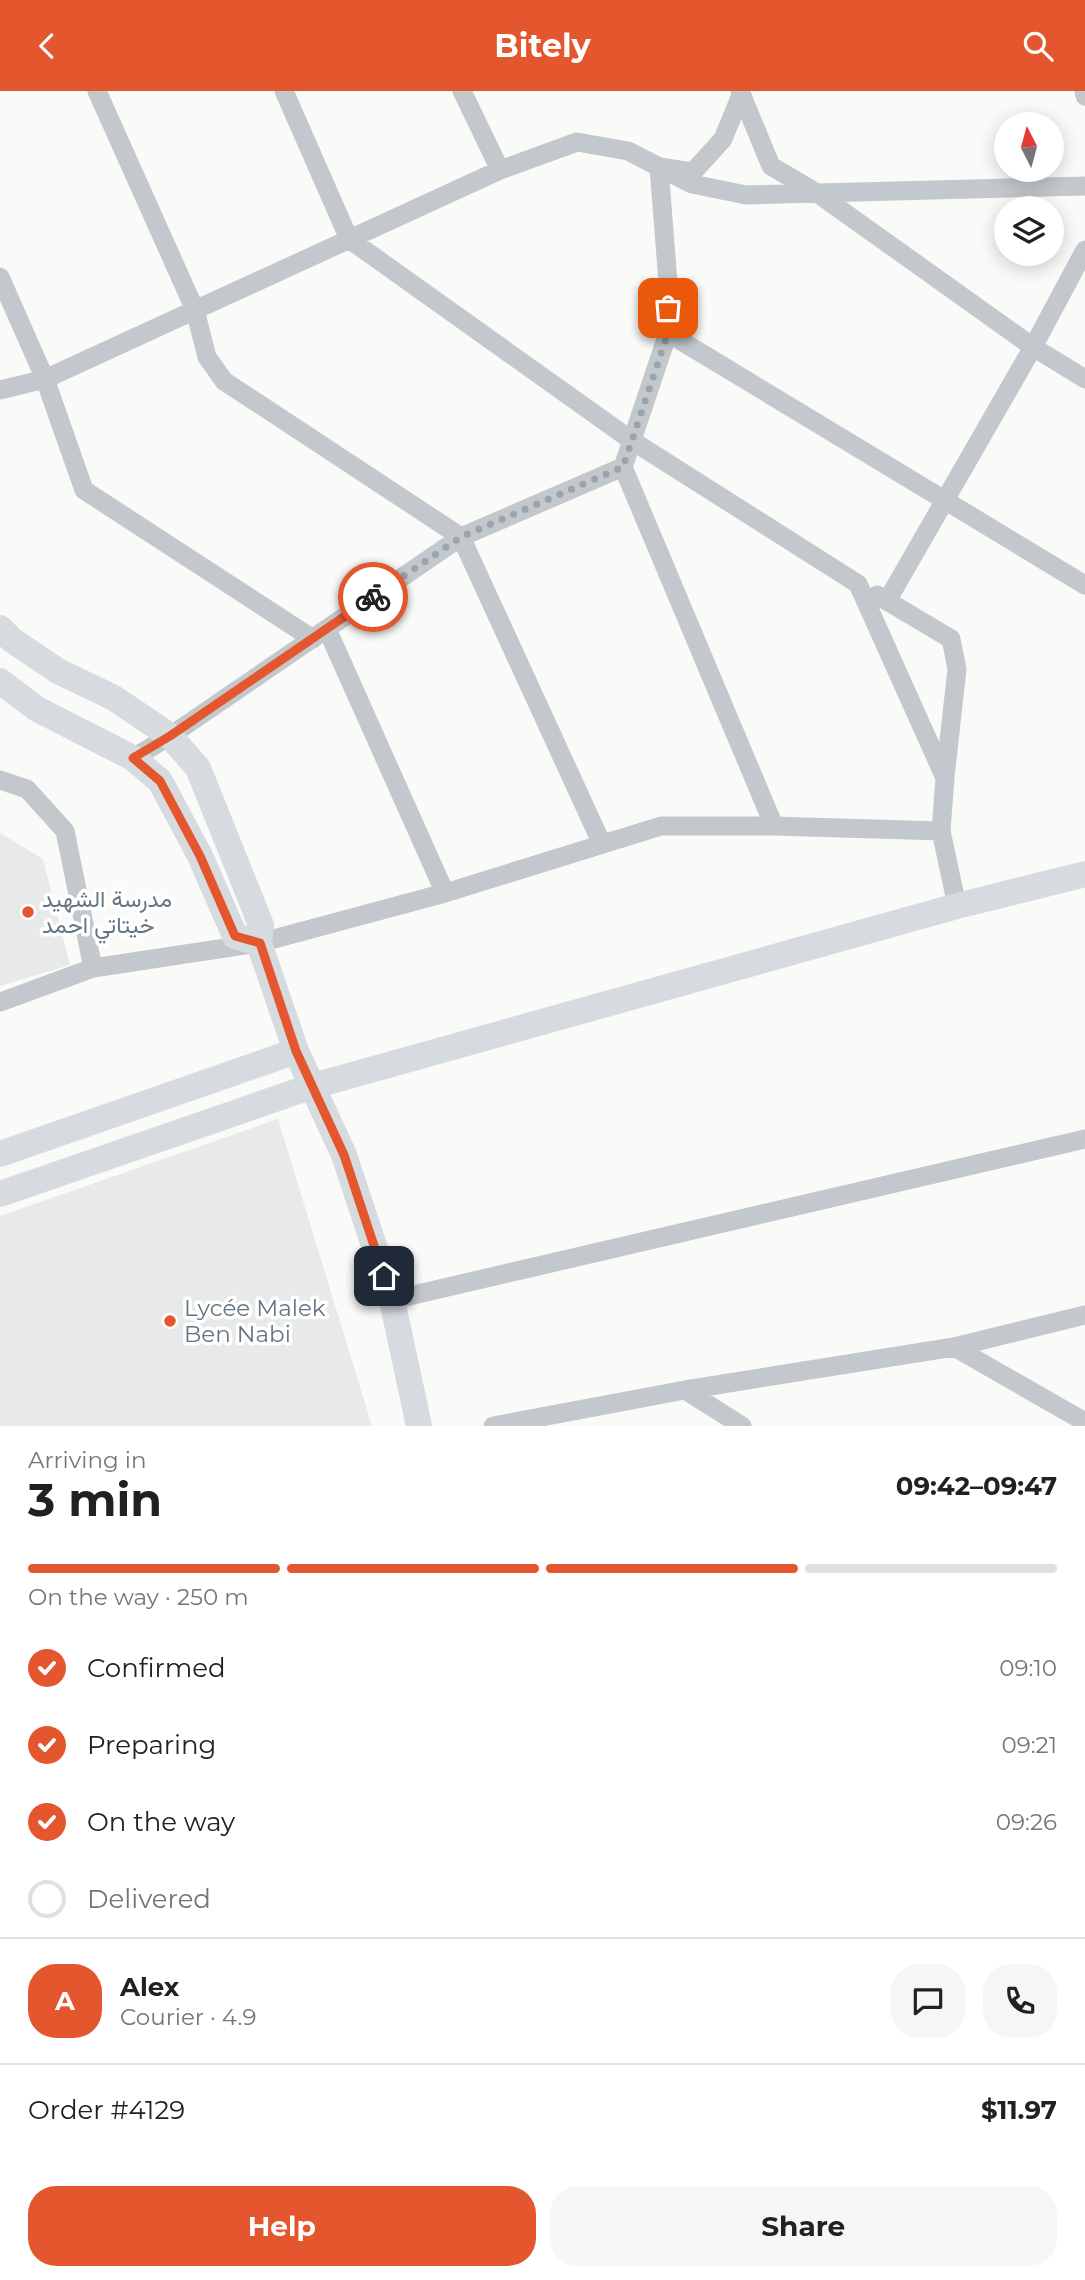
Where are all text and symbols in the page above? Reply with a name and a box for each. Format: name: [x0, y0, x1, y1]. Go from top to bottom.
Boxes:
text: Bitely: [494, 26, 591, 65]
icon: back: [28, 27, 66, 65]
icon: search: [1019, 27, 1057, 65]
north arrow: [994, 112, 1064, 182]
map controls: [994, 112, 1064, 266]
button: layers: [994, 196, 1064, 266]
pin: [638, 278, 698, 338]
icon: bag: [649, 289, 687, 327]
courier: [338, 562, 408, 632]
icon: bike: [354, 578, 392, 616]
place label: مدرسة الشهيد خيتاتي احمد: [42, 885, 172, 944]
marker: مدرسة الشهيد خيتاتي احمد: [20, 904, 36, 920]
pin: [354, 1246, 414, 1306]
icon: home: [365, 1257, 403, 1295]
place label: Lycée Malek Ben Nabi: [184, 1294, 326, 1348]
marker: Lycée Malek Ben Nabi: [162, 1313, 178, 1329]
text: Arriving in: [28, 1446, 147, 1474]
text: 09:42–09:47: [896, 1470, 1057, 1502]
text: 3 min: [28, 1471, 162, 1528]
text: On the way · 250 m: [28, 1583, 249, 1611]
icon: check: [28, 1649, 66, 1687]
text: Confirmed: [87, 1652, 226, 1684]
text: 09:10: [999, 1654, 1057, 1682]
icon: check: [28, 1726, 66, 1764]
text: Preparing: [87, 1729, 216, 1761]
text: 09:21: [1002, 1731, 1057, 1759]
icon: check: [28, 1803, 66, 1841]
text: On the way: [87, 1806, 235, 1838]
text: 09:26: [996, 1808, 1057, 1836]
text: Delivered: [87, 1883, 211, 1915]
button: chat: [891, 1964, 965, 2038]
button: phone: [983, 1964, 1057, 2038]
text: Alex: [120, 1971, 179, 2003]
text: A: [55, 1985, 75, 2017]
text: Courier · 4.9: [120, 2003, 256, 2031]
text: Order #4129: [28, 2094, 185, 2126]
text: $11.97: [981, 2094, 1057, 2126]
button: Help: [28, 2186, 536, 2266]
button: Share: [550, 2186, 1057, 2266]

